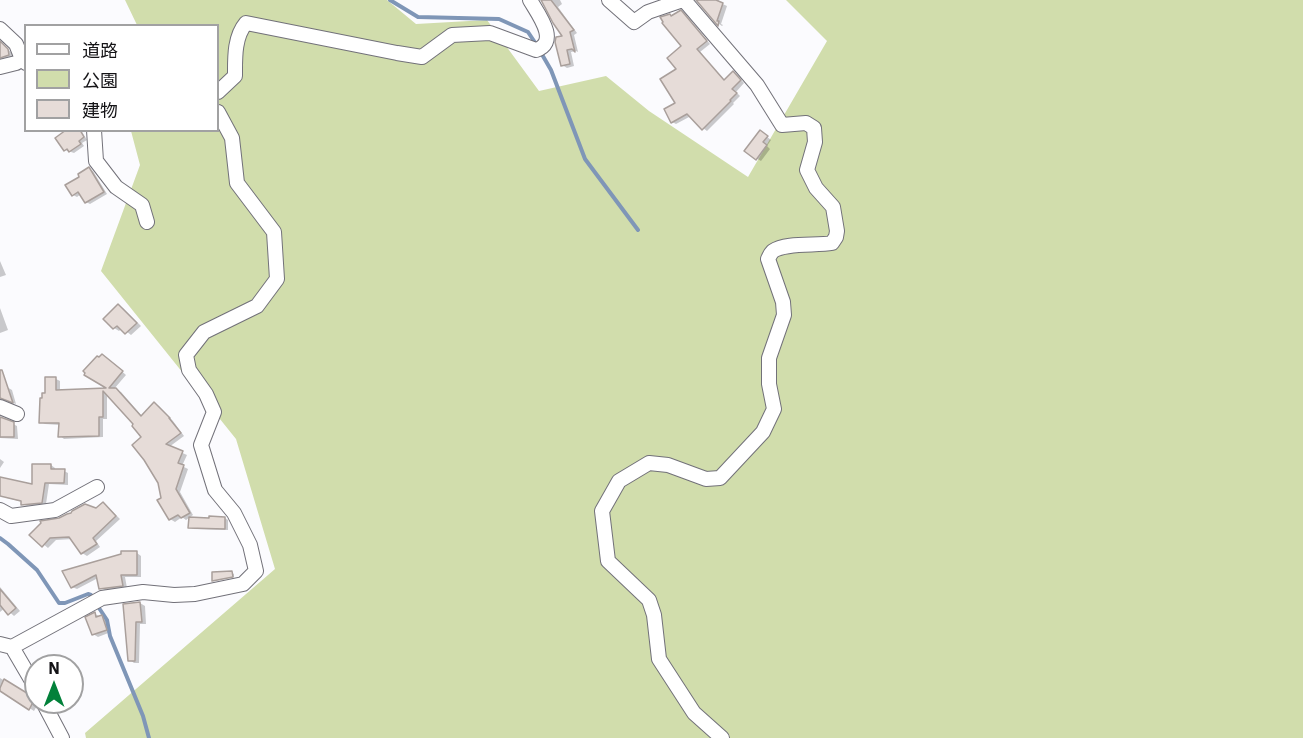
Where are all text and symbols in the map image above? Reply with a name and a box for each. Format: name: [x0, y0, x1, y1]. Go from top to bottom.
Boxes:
legend: [24, 24, 219, 132]
text: 道路: [82, 39, 118, 62]
text: 公園: [82, 69, 118, 92]
text: 建物: [82, 99, 118, 122]
north arrow: [24, 654, 84, 714]
text: N: [48, 658, 60, 678]

